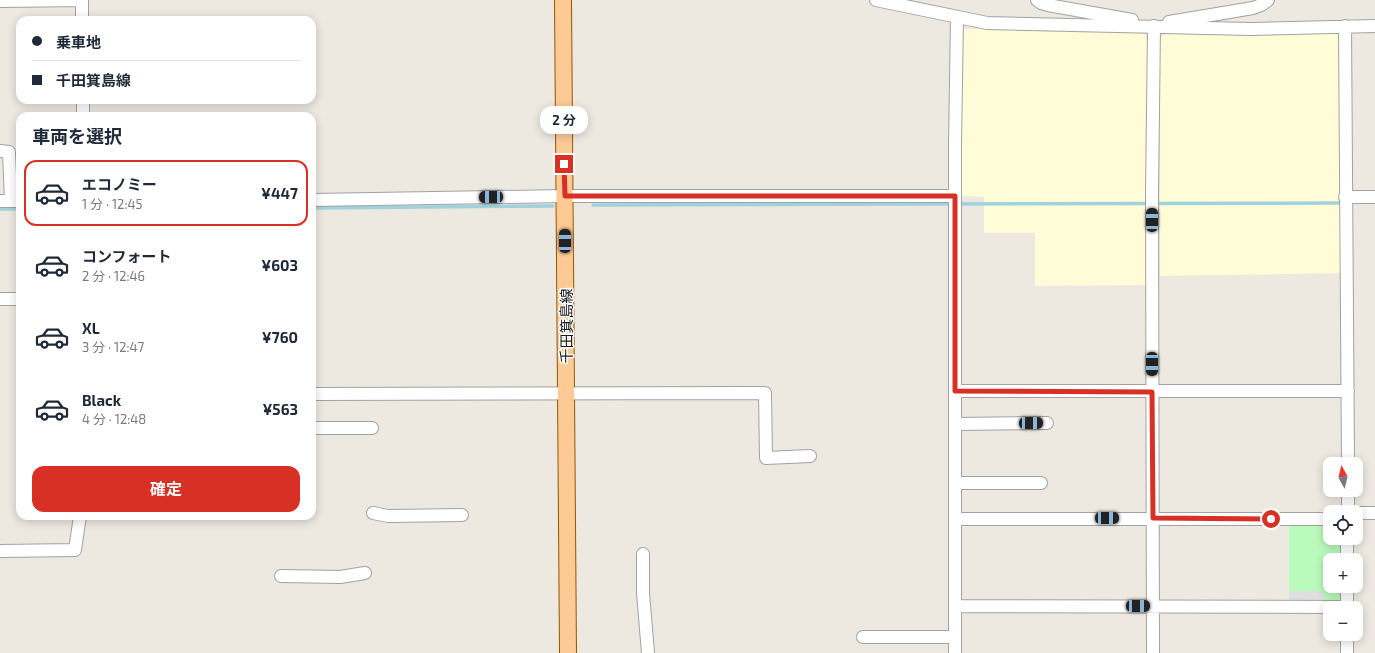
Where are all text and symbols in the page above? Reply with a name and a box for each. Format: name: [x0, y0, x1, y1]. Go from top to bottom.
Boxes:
text: 乗車地: [56, 33, 101, 51]
text: 千田箕島線: [56, 71, 131, 89]
callout: 2 分: [540, 106, 588, 134]
text: 2 分: [552, 112, 576, 128]
text: 車両を選択: [32, 125, 122, 147]
route end: [555, 155, 573, 173]
icon: car: [34, 175, 70, 211]
text: エコノミー: [82, 175, 157, 193]
text: ¥447: [261, 184, 298, 202]
car: [479, 191, 503, 203]
text: 1 分 · 12:45: [82, 196, 142, 212]
car: [1146, 208, 1158, 232]
car: [559, 229, 571, 253]
icon: car: [34, 247, 70, 283]
text: コンフォート: [82, 247, 172, 265]
text: ¥603: [261, 256, 298, 274]
text: 2 分 · 12:46: [82, 268, 145, 284]
street label: 千田箕島線: [557, 288, 575, 364]
icon: car: [34, 319, 70, 355]
text: XL: [82, 319, 100, 337]
text: ¥760: [262, 328, 298, 346]
text: 3 分 · 12:47: [82, 339, 144, 355]
car: [1146, 352, 1158, 376]
icon: car: [34, 391, 70, 427]
text: Black: [82, 391, 121, 409]
text: ¥563: [262, 400, 298, 418]
text: 4 分 · 12:48: [82, 411, 146, 427]
car: [1019, 417, 1043, 429]
north arrow: [1323, 457, 1363, 497]
map controls: [1323, 457, 1363, 641]
button: 確定: [32, 466, 300, 512]
button: locate: [1323, 505, 1363, 545]
route start: [1262, 510, 1280, 528]
car: [1095, 512, 1119, 524]
button: +: [1323, 553, 1363, 593]
car: [1126, 600, 1150, 612]
button: −: [1323, 601, 1363, 641]

